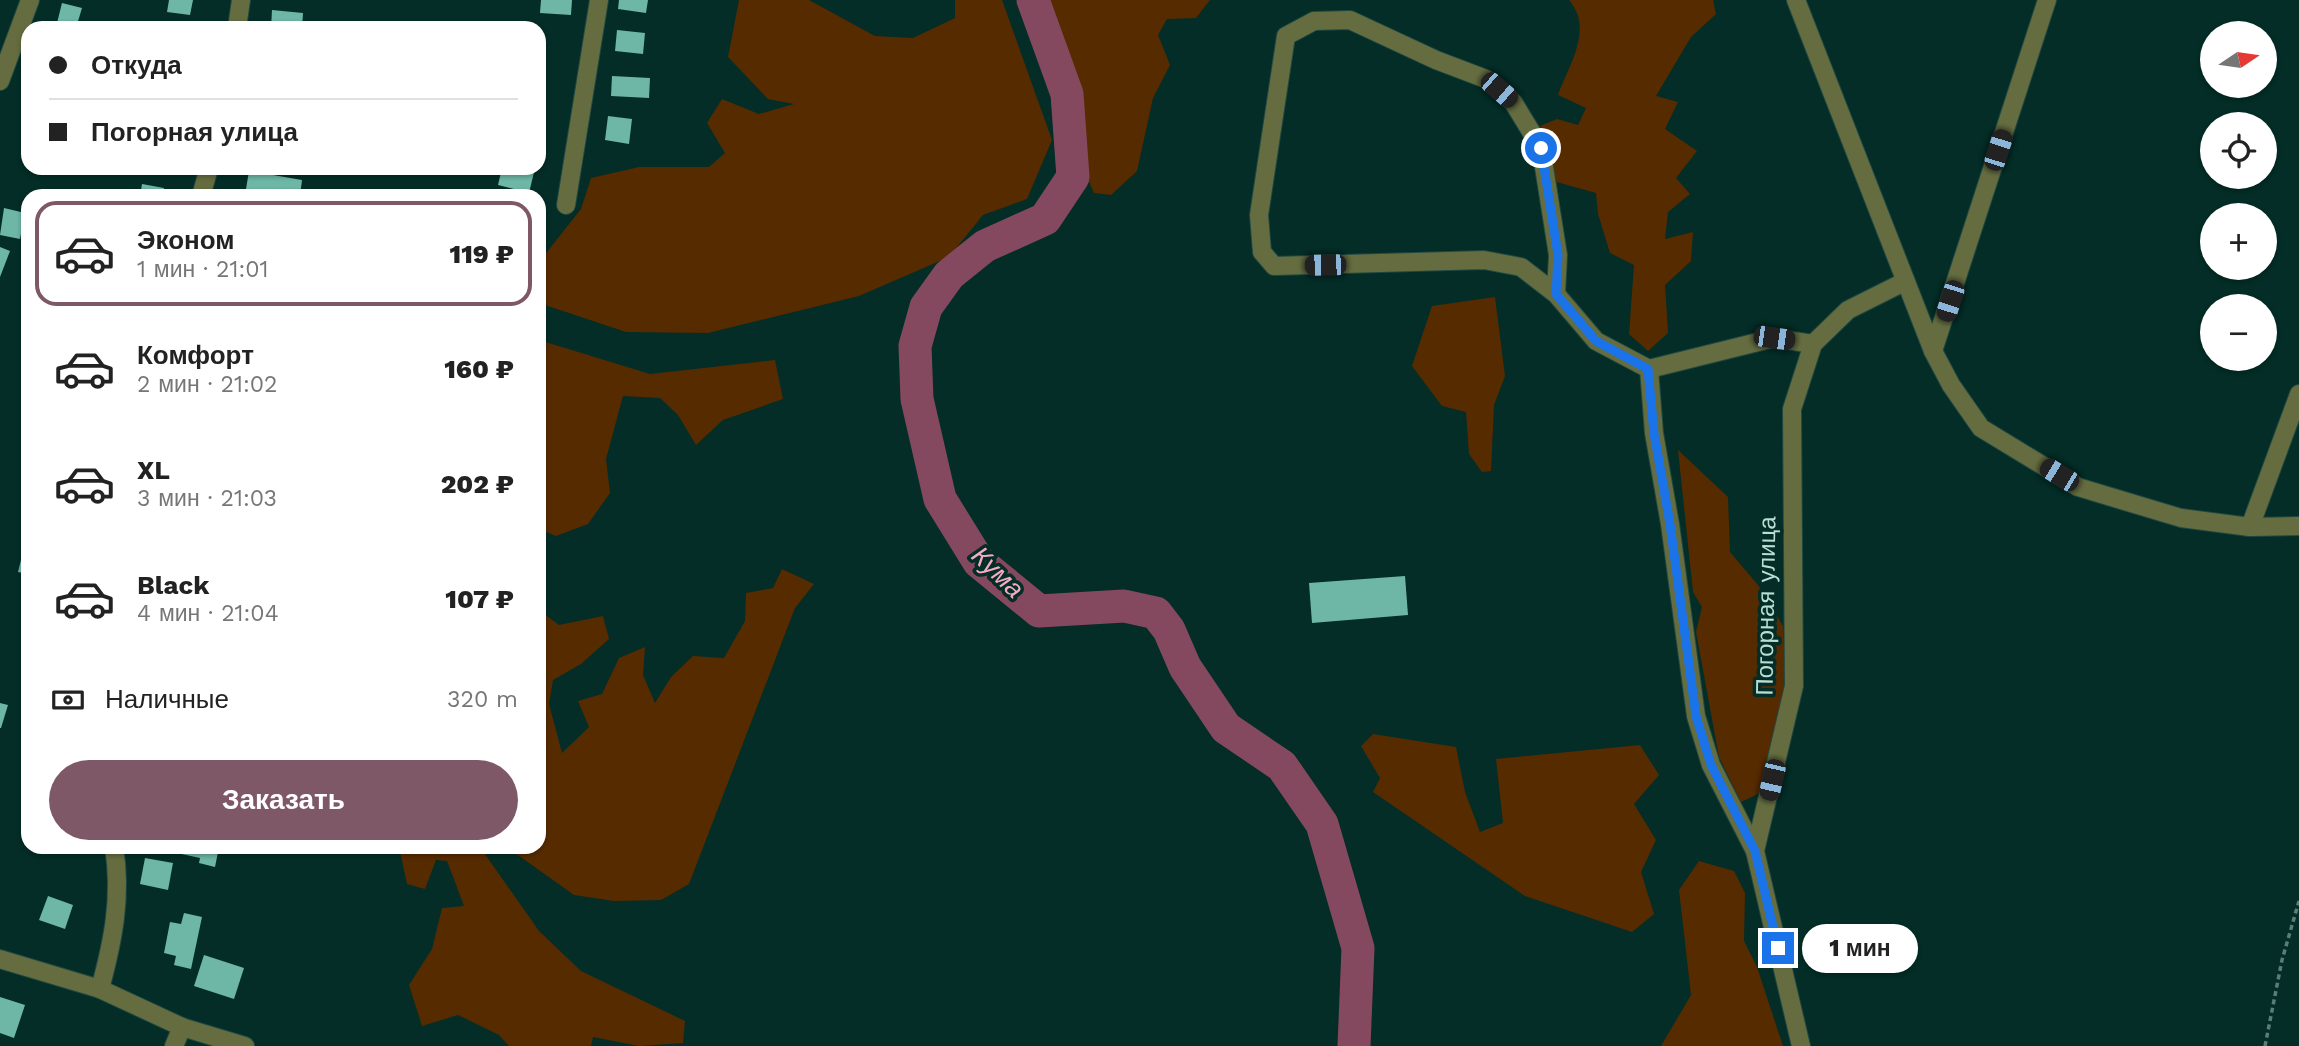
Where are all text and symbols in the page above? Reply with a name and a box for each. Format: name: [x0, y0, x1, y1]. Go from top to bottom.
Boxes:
north arrow: [2200, 21, 2277, 98]
map controls: [2200, 21, 2277, 371]
text: Откуда: [91, 50, 182, 80]
car: [1477, 68, 1522, 112]
button: locate: [2200, 112, 2277, 189]
text: Погорная улица: [91, 117, 298, 147]
car: [1982, 127, 2015, 173]
route start: [1525, 132, 1557, 164]
button: +: [2200, 203, 2277, 280]
icon: car: [53, 222, 116, 285]
text: Эконом: [137, 225, 235, 255]
text: 119 ₽: [450, 239, 514, 269]
car: [1304, 254, 1347, 276]
text: 1 мин · 21:01: [137, 256, 269, 283]
car: [1934, 278, 1967, 324]
button: −: [2200, 294, 2277, 371]
car: [1752, 325, 1797, 351]
icon: car: [53, 337, 116, 400]
text: Комфорт: [137, 340, 254, 370]
text: 160 ₽: [444, 354, 514, 384]
text: 2 мин · 21:02: [137, 371, 277, 398]
icon: car: [53, 452, 116, 515]
text: XL: [137, 455, 170, 485]
car: [2036, 455, 2083, 495]
text: 202 ₽: [441, 469, 514, 499]
text: 3 мин · 21:03: [137, 485, 277, 512]
street label: Погорная улица: [1750, 515, 1782, 696]
water label: Кума: [966, 540, 1030, 604]
icon: car: [53, 567, 116, 630]
text: Black: [137, 570, 209, 600]
text: 107 ₽: [445, 584, 514, 614]
text: 4 мин · 21:04: [137, 600, 279, 627]
icon: cash: [49, 681, 87, 719]
text: Наличные: [105, 684, 229, 714]
text: 320 m: [447, 686, 518, 713]
car: [1758, 757, 1787, 803]
button: Заказать: [49, 760, 518, 840]
callout: 1 мин: [1802, 923, 1918, 972]
route end: [1762, 932, 1794, 964]
text: 1 мин: [1829, 935, 1891, 962]

